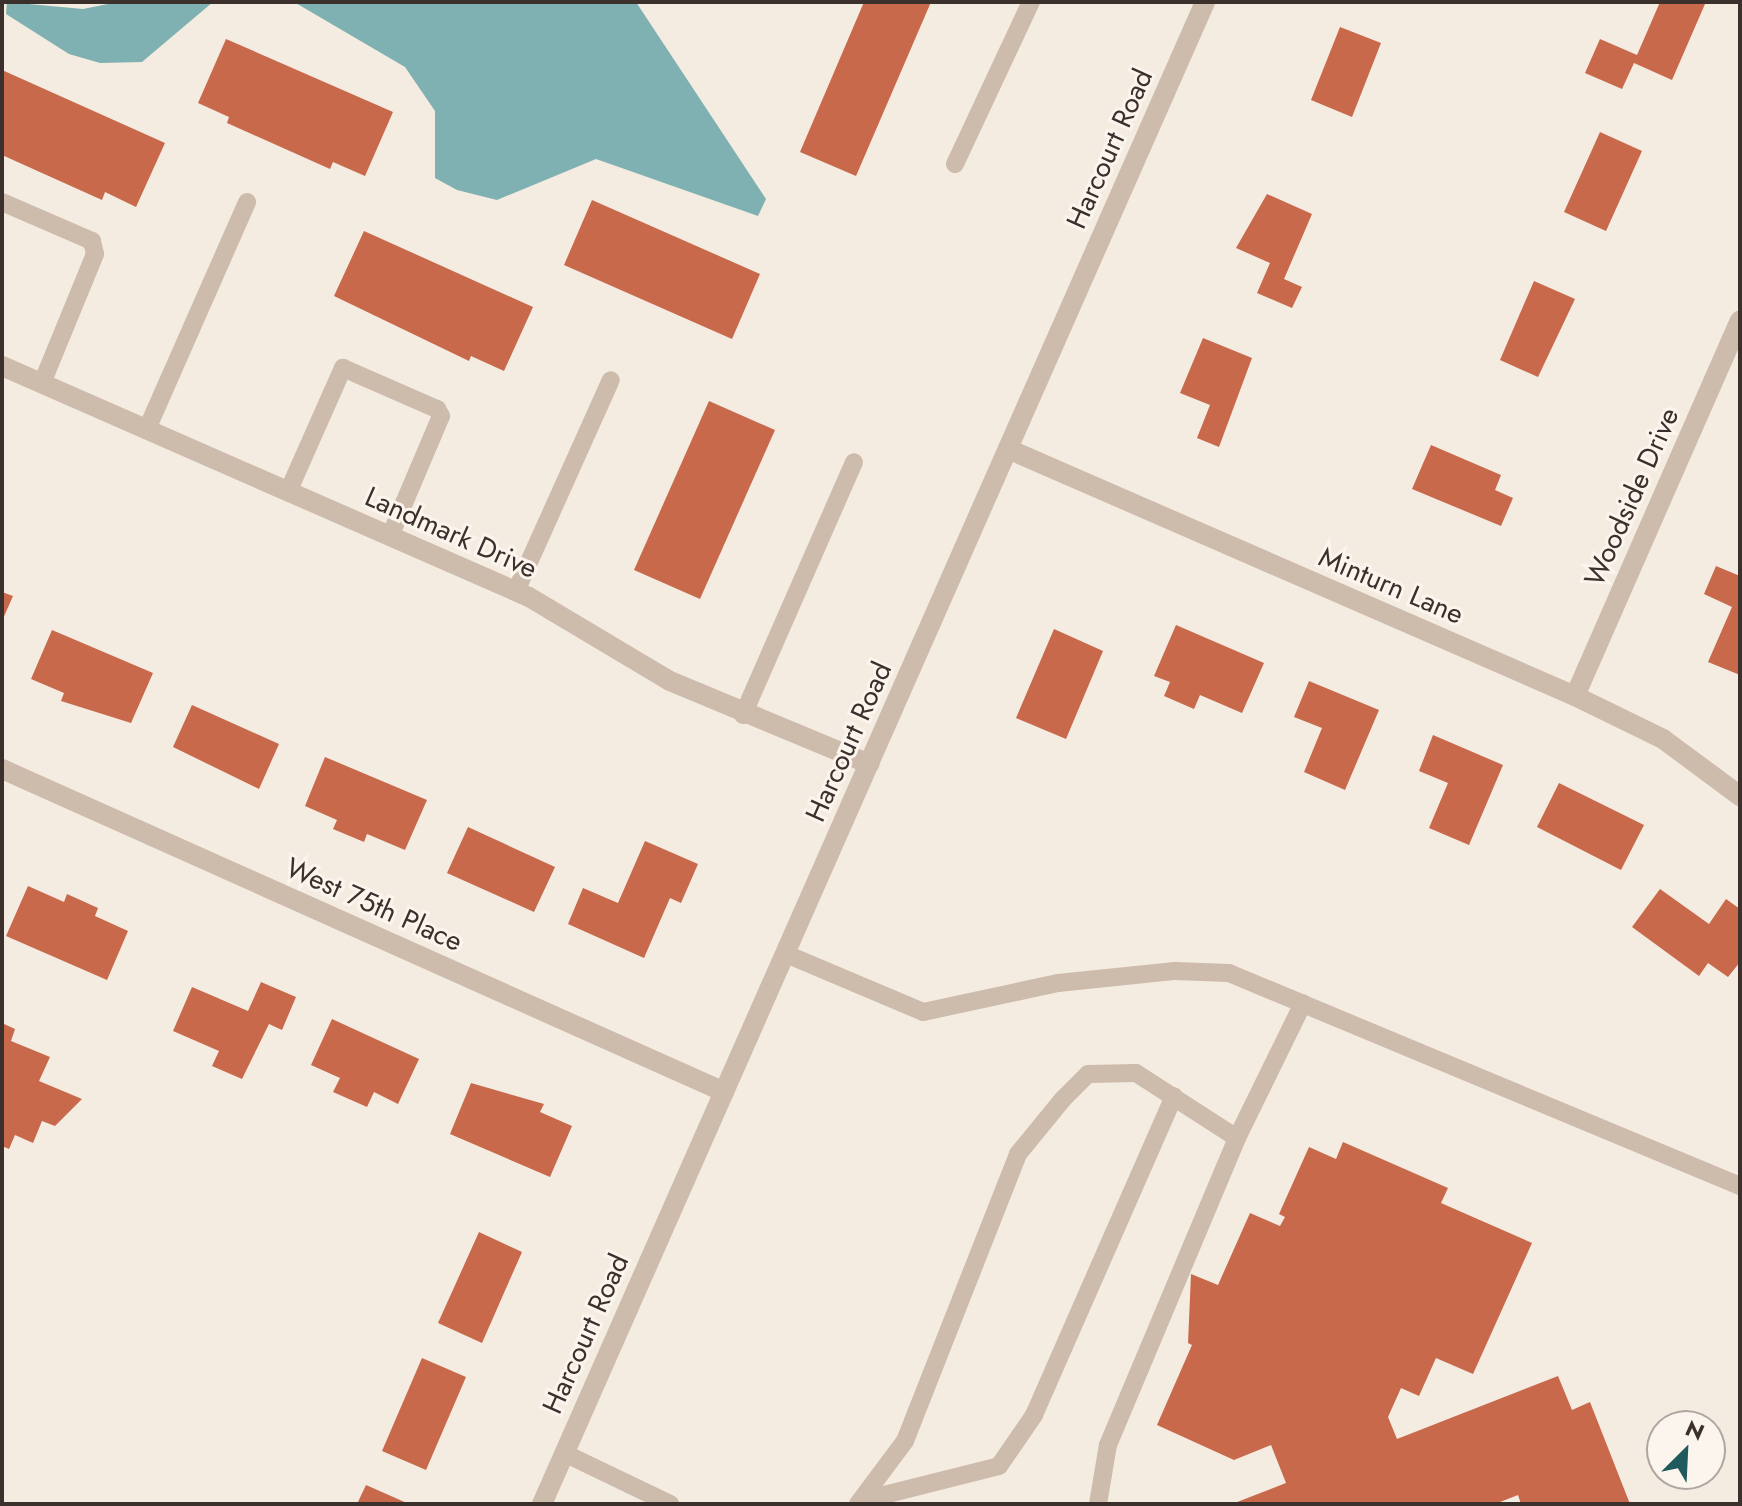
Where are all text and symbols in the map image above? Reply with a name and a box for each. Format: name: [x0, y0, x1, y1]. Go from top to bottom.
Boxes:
street label: Harcourt Road: [1060, 64, 1160, 234]
street label: Woodside Drive: [1578, 403, 1686, 591]
street label: Landmark Drive: [360, 480, 542, 586]
street label: Minturn Lane: [1314, 540, 1468, 632]
street label: Harcourt Road: [799, 657, 899, 827]
street label: West 75th Place: [281, 851, 467, 959]
street label: Harcourt Road: [536, 1249, 636, 1419]
north arrow: [1646, 1410, 1726, 1490]
text: N: [1680, 1412, 1709, 1448]

